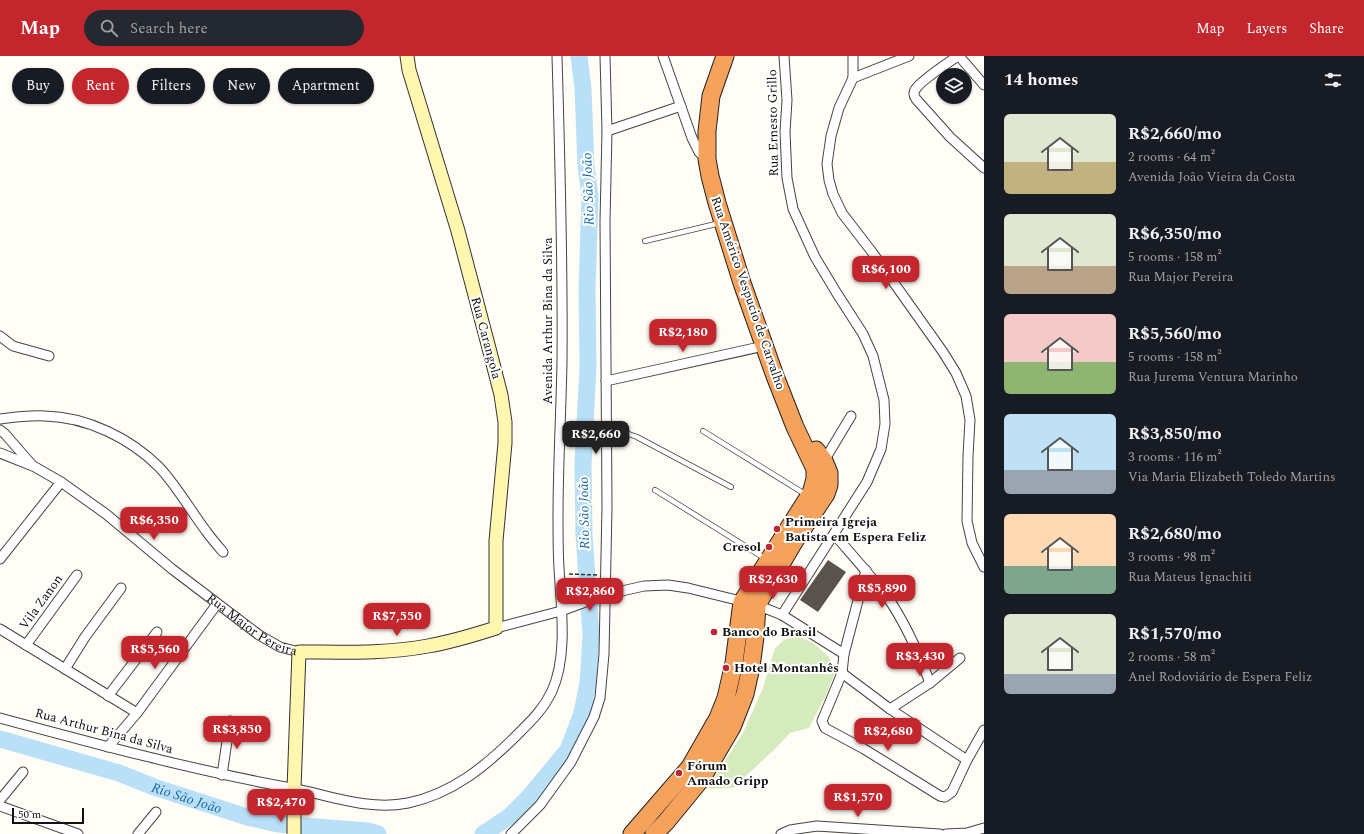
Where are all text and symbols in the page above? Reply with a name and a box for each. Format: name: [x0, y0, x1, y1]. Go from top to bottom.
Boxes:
search box: [84, 10, 364, 46]
text: Map: [20, 14, 60, 43]
icon: search: [98, 17, 120, 39]
text: Search here: [130, 17, 208, 40]
text: Map: [1196, 18, 1225, 39]
text: Layers: [1247, 18, 1287, 39]
text: Share: [1309, 18, 1344, 39]
text: 14 homes: [1004, 67, 1078, 93]
chip: Buy: [12, 68, 64, 104]
chip: Rent: [72, 68, 129, 104]
chip: Filters: [137, 68, 205, 104]
chip: New: [213, 68, 270, 104]
chip: Apartment: [278, 68, 374, 104]
map controls: [936, 68, 972, 104]
button: layers: [936, 68, 972, 104]
street label: Rua Ernesto Grillo: [762, 69, 784, 177]
icon: filters: [1322, 69, 1344, 91]
text: R$2,660/mo: [1128, 121, 1221, 147]
icon: home: [1036, 130, 1084, 178]
text: 2 rooms · 64 m²: [1128, 147, 1215, 167]
water label: Rio São João: [576, 152, 600, 226]
text: Avenida João Vieira da Costa: [1128, 167, 1295, 187]
street label: Rua Américo Vespucio de Carvalho: [705, 194, 791, 392]
text: R$6,350/mo: [1128, 221, 1221, 247]
icon: home: [1036, 230, 1084, 278]
street label: Avenida Arthur Bina da Silva: [538, 237, 558, 405]
text: 5 rooms · 158 m²: [1128, 247, 1222, 267]
pin: R$6,100: [849, 256, 923, 290]
text: R$6,100: [861, 259, 911, 279]
text: Rua Major Pereira: [1128, 267, 1233, 287]
street label: Rua Carangola: [465, 295, 507, 382]
pin: R$2,180: [646, 319, 720, 353]
text: R$5,560/mo: [1128, 321, 1221, 347]
text: R$2,180: [658, 322, 708, 342]
icon: home: [1036, 330, 1084, 378]
text: 5 rooms · 158 m²: [1128, 347, 1222, 367]
text: Rua Jurema Ventura Marinho: [1128, 367, 1298, 387]
pin: R$2,660: [559, 421, 633, 455]
text: R$3,850/mo: [1128, 421, 1221, 447]
text: R$2,660: [571, 424, 621, 444]
icon: home: [1036, 430, 1084, 478]
text: 3 rooms · 116 m²: [1128, 447, 1222, 467]
text: Via Maria Elizabeth Toledo Martins: [1128, 467, 1336, 487]
water label: Rio São João: [573, 476, 595, 550]
pin: R$6,350: [117, 507, 191, 541]
text: R$6,350: [129, 510, 179, 530]
place label: Primeira Igreja Batista em Espera Feliz: [785, 512, 926, 547]
text: R$2,680/mo: [1128, 521, 1221, 547]
marker: Primeira Igreja Batista em Espera Feliz: [772, 524, 782, 534]
icon: home: [1036, 530, 1084, 578]
place label: Cresol: [723, 537, 761, 557]
marker: Cresol: [764, 542, 774, 552]
text: 3 rooms · 98 m²: [1128, 547, 1215, 567]
pin: R$2,630: [736, 566, 810, 600]
text: Rua Mateus Ignachiti: [1128, 567, 1252, 587]
text: R$2,630: [748, 569, 798, 589]
street label: Vila Zanon: [14, 570, 68, 634]
pin: R$5,890: [845, 575, 919, 609]
pin: R$2,860: [553, 578, 627, 612]
text: R$5,890: [857, 578, 907, 598]
text: R$2,860: [565, 581, 615, 601]
street label: Rua Major Pereira: [202, 588, 300, 661]
pin: R$7,550: [360, 603, 434, 637]
text: R$7,550: [372, 606, 422, 626]
text: R$1,570/mo: [1128, 621, 1221, 647]
place label: Banco do Brasil: [722, 622, 816, 642]
marker: Banco do Brasil: [709, 627, 719, 637]
icon: home: [1036, 630, 1084, 678]
pin: R$5,560: [118, 636, 192, 670]
text: R$5,560: [130, 639, 180, 659]
pin: R$3,430: [883, 643, 957, 677]
text: R$3,430: [895, 646, 945, 666]
text: 2 rooms · 58 m²: [1128, 647, 1215, 667]
place label: Hotel Montanhês: [734, 658, 839, 678]
marker: Hotel Montanhês: [721, 663, 731, 673]
text: Anel Rodoviário de Espera Feliz: [1128, 667, 1312, 687]
street label: Rua Arthur Bina da Silva: [33, 703, 176, 759]
pin: R$3,850: [200, 716, 274, 750]
pin: R$2,680: [851, 718, 925, 752]
text: R$3,850: [212, 719, 262, 739]
text: R$2,680: [863, 721, 913, 741]
place label: Fórum Amado Gripp: [687, 756, 769, 791]
marker: Fórum Amado Gripp: [674, 768, 684, 778]
water label: Rio São João: [149, 776, 225, 819]
pin: R$1,570: [821, 784, 895, 818]
text: R$1,570: [833, 787, 883, 807]
pin: R$2,470: [244, 789, 318, 823]
text: R$2,470: [256, 792, 306, 812]
scale bar: [12, 806, 84, 825]
text: 50 m: [18, 806, 41, 823]

